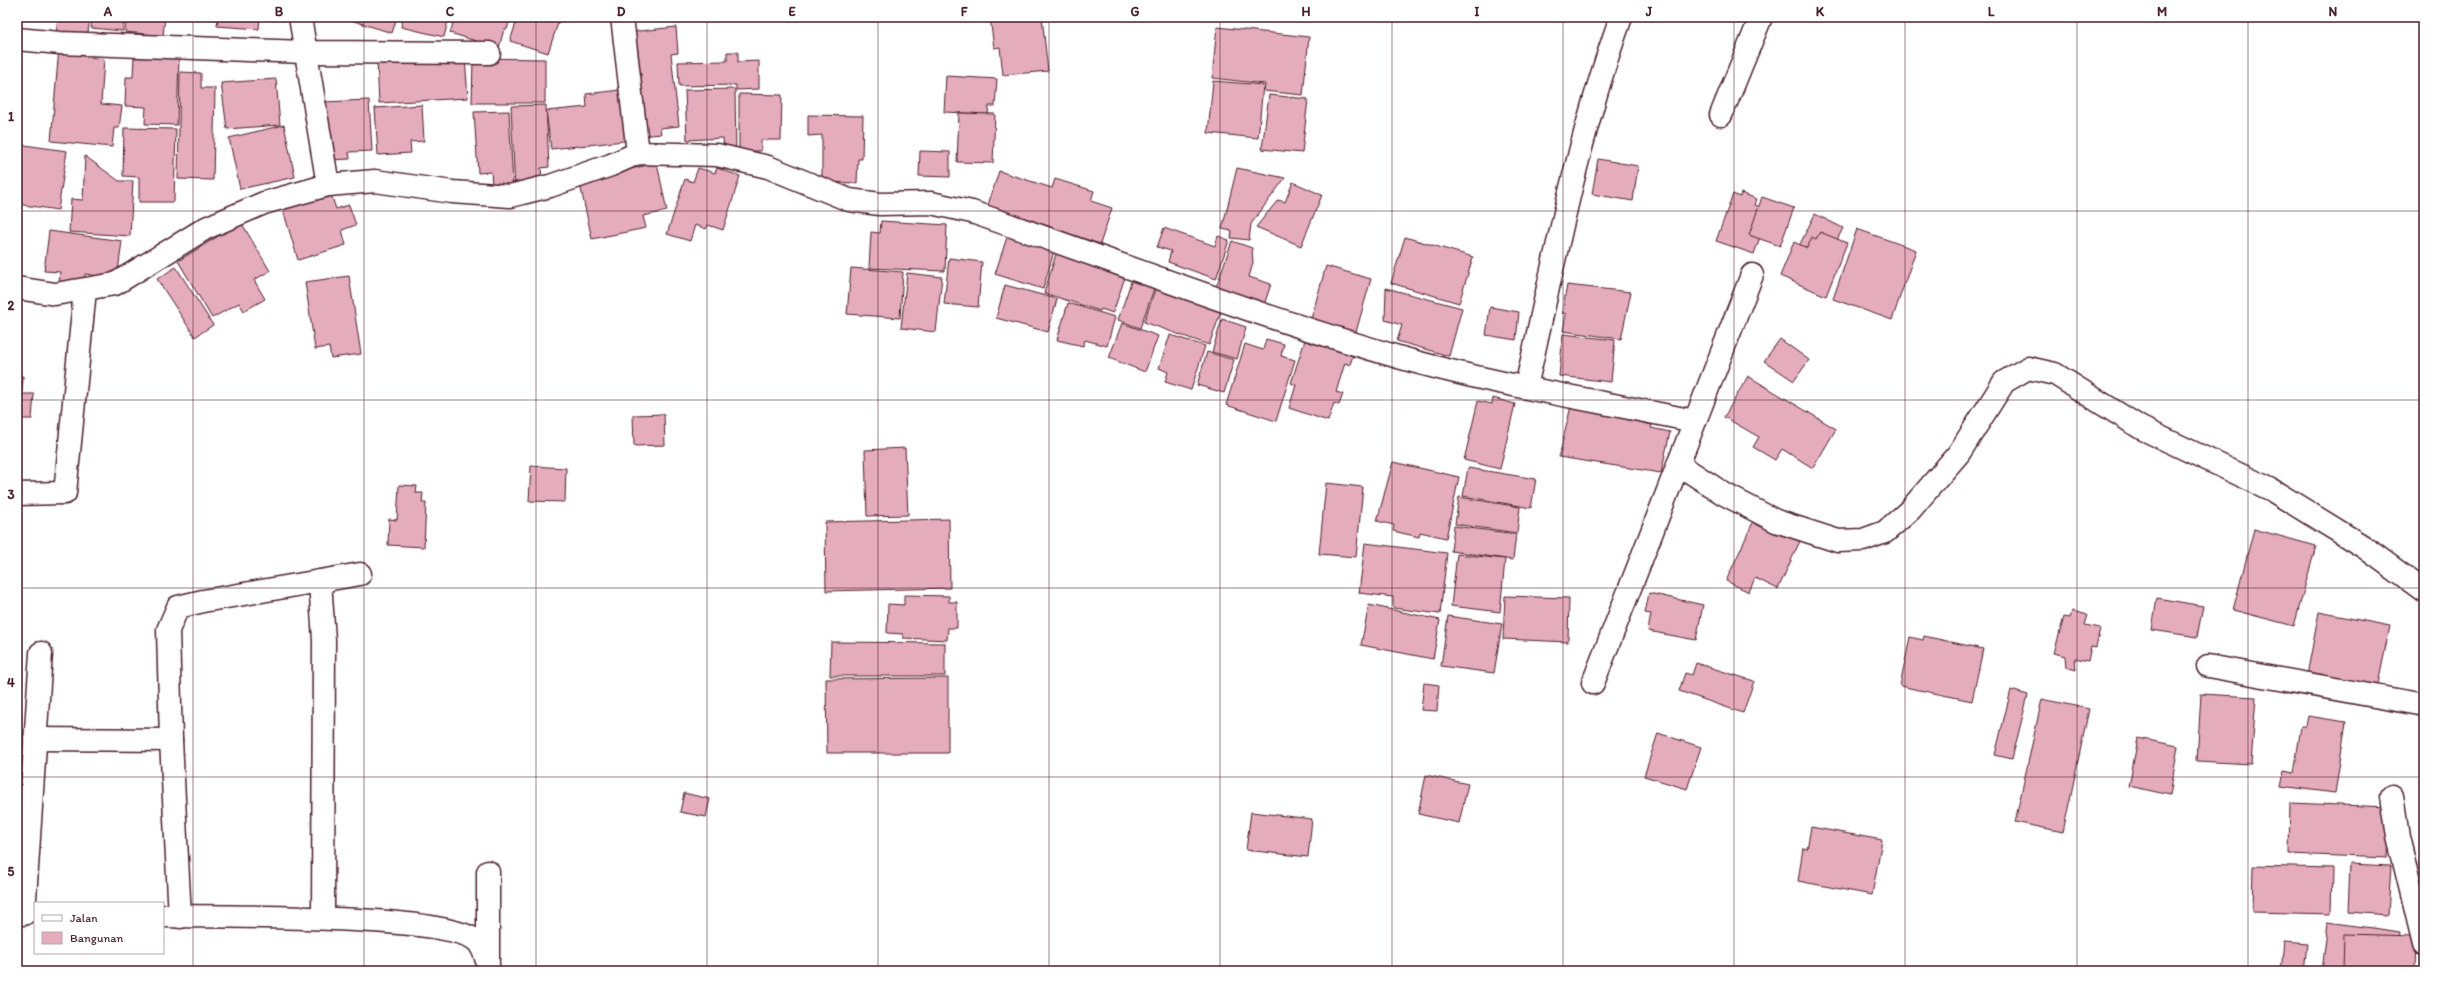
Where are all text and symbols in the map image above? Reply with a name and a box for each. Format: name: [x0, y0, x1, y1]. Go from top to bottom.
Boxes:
text: A: [103, 4, 113, 19]
text: B: [275, 4, 284, 19]
text: C: [446, 4, 455, 19]
text: D: [617, 4, 626, 19]
text: E: [788, 4, 796, 19]
text: F: [961, 4, 968, 19]
text: G: [1131, 4, 1140, 19]
text: H: [1302, 4, 1311, 19]
text: I: [1475, 4, 1480, 19]
text: J: [1645, 4, 1653, 19]
text: K: [1816, 4, 1825, 19]
text: L: [1988, 4, 1995, 19]
text: M: [2157, 4, 2167, 19]
text: N: [2329, 4, 2338, 19]
text: 1: [8, 109, 14, 124]
text: 2: [8, 298, 15, 313]
text: 3: [7, 487, 15, 502]
text: 4: [7, 675, 15, 690]
text: 5: [8, 864, 15, 879]
legend: [34, 902, 164, 954]
text: Jalan: [70, 911, 98, 925]
text: Bangunan: [70, 931, 123, 945]

